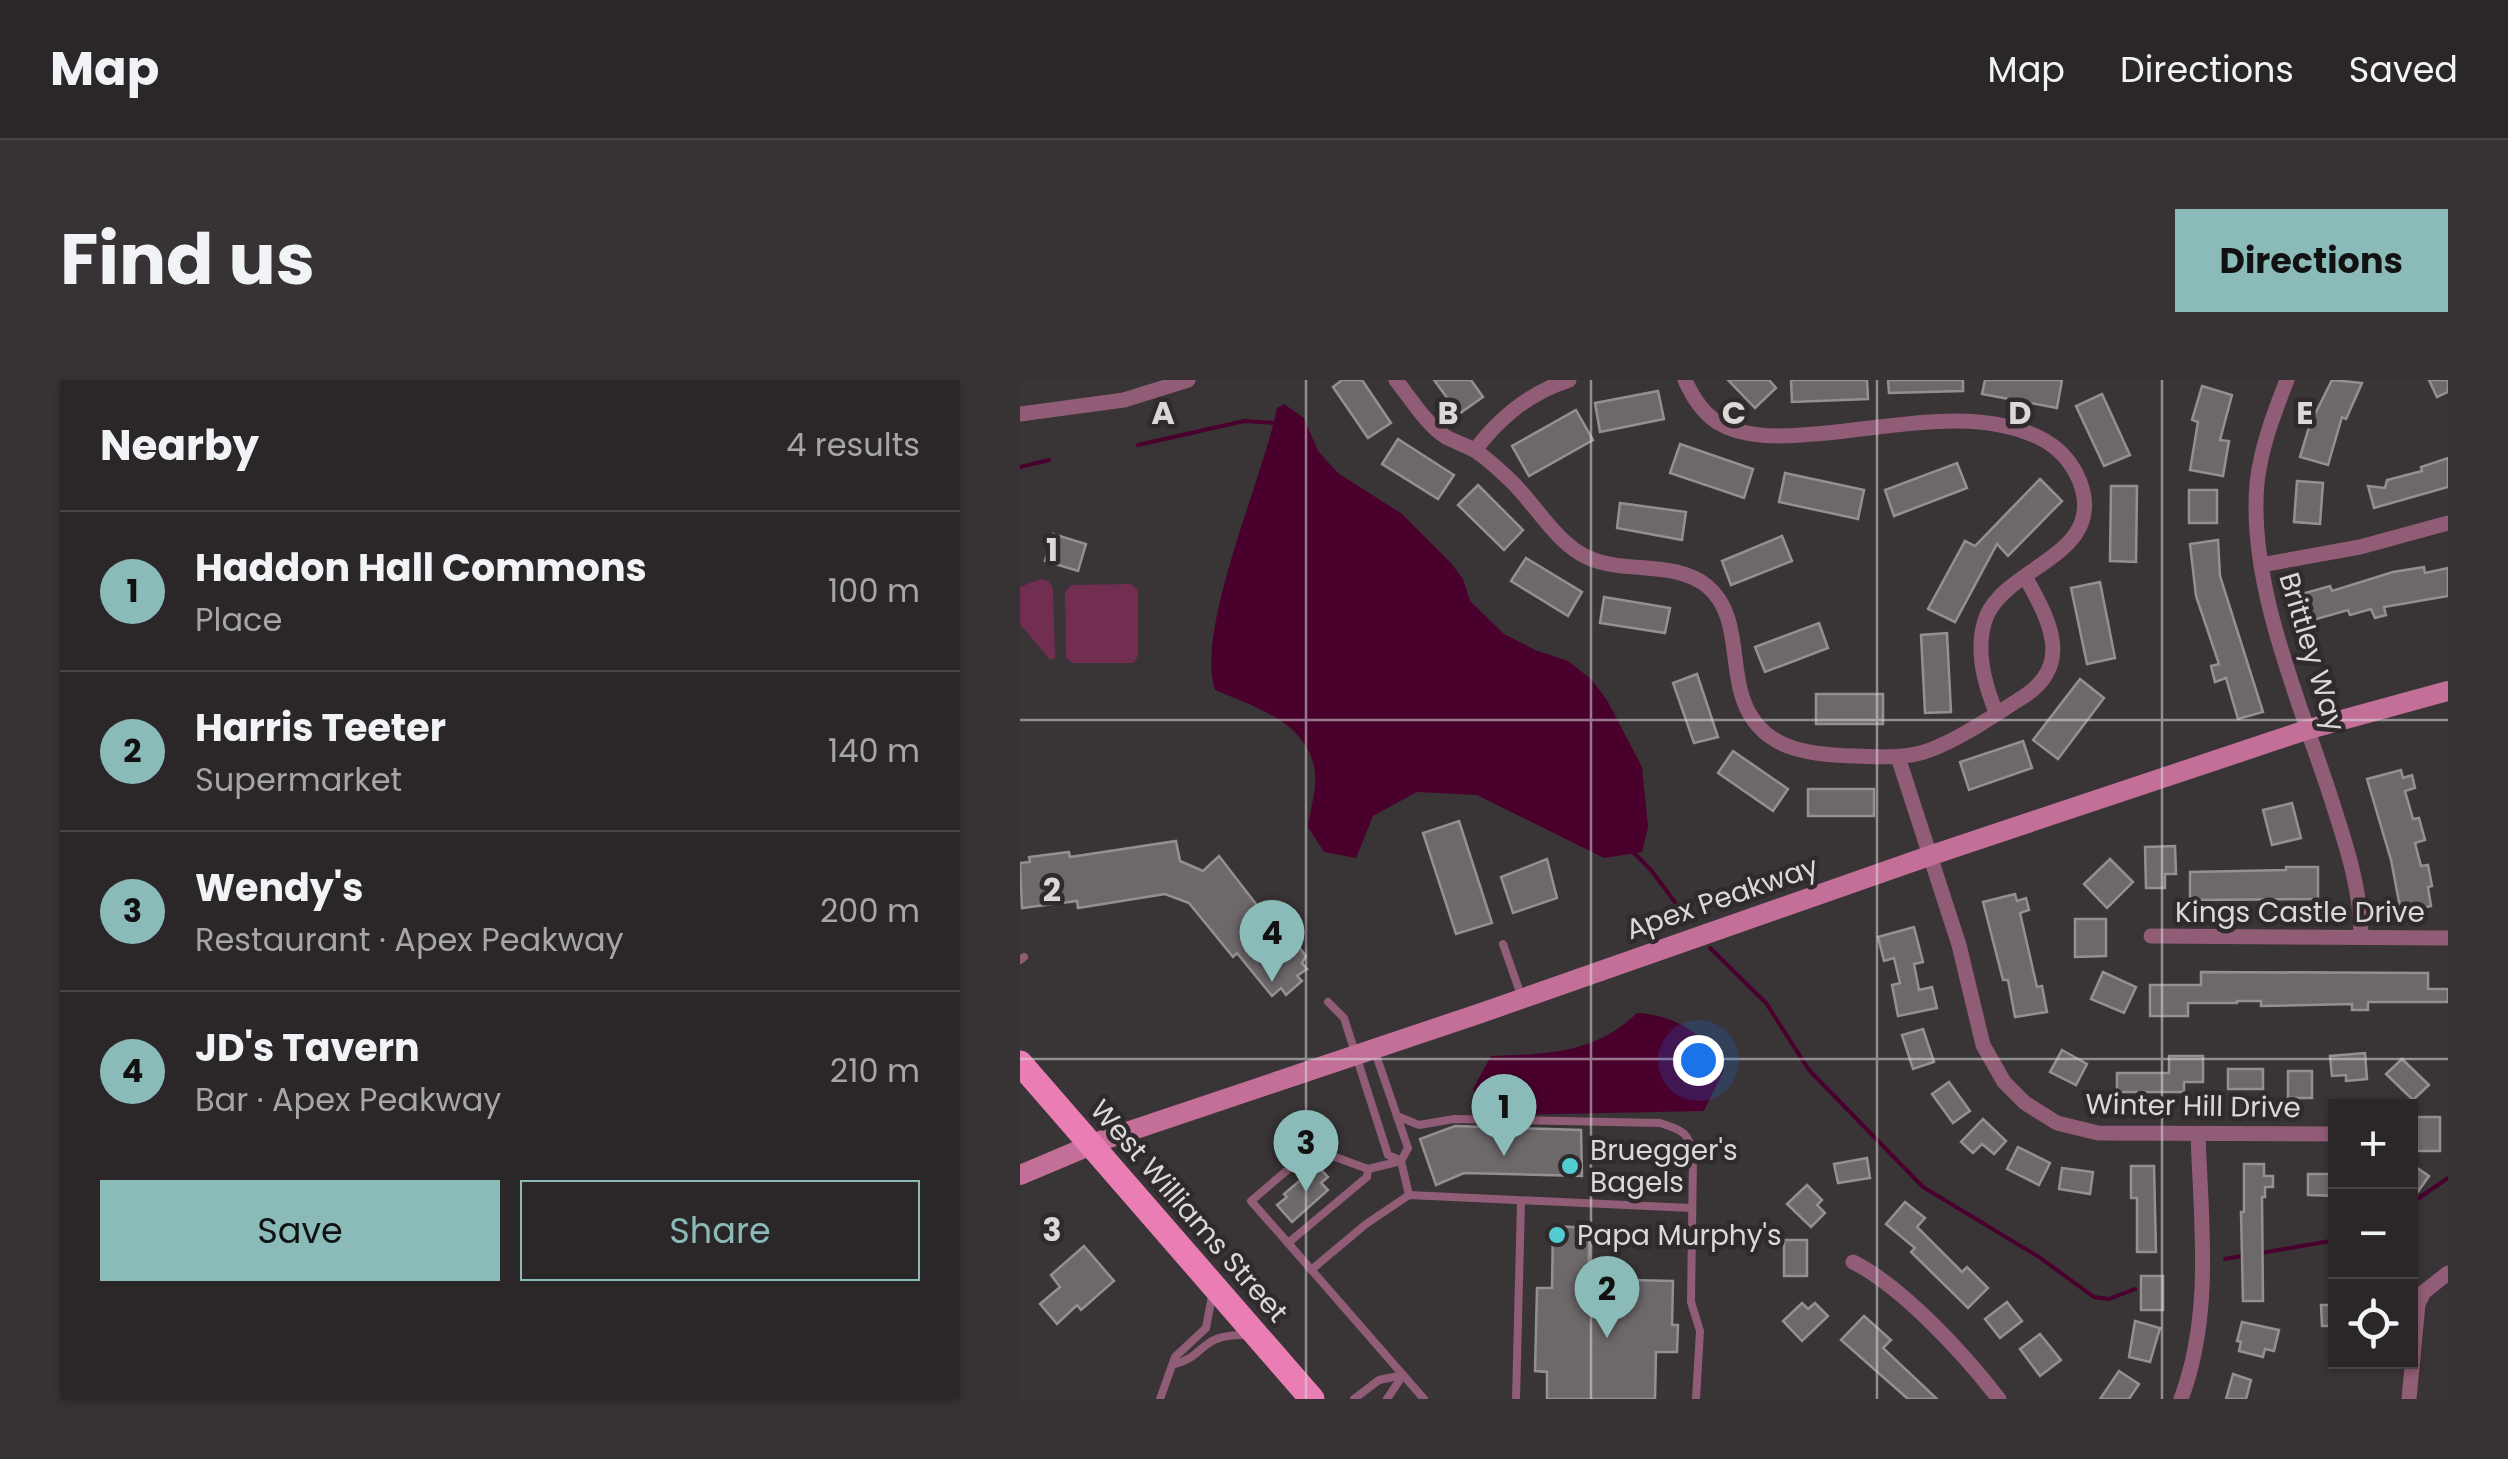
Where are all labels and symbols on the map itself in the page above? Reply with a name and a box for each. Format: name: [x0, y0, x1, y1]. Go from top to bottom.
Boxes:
text: A: [1151, 390, 1175, 435]
text: B: [1437, 390, 1459, 435]
text: C: [1722, 390, 1746, 435]
text: D: [2008, 390, 2032, 435]
text: E: [2296, 390, 2314, 435]
text: 1: [1046, 527, 1058, 572]
street label: Brittley Way: [2269, 568, 2355, 737]
street label: Apex Peakway: [1621, 847, 1823, 949]
text: 2: [1043, 867, 1061, 912]
street label: Kings Castle Drive: [2175, 893, 2425, 932]
pin: 4: [1240, 900, 1304, 982]
your location: [1673, 1035, 1724, 1086]
pin: 1: [1472, 1074, 1536, 1156]
street label: Winter Hill Drive: [2085, 1085, 2301, 1127]
street label: West Williams Street: [1081, 1091, 1297, 1331]
pin: 3: [1274, 1110, 1338, 1192]
place label: Bruegger's Bagels: [1590, 1131, 1738, 1202]
marker: Bruegger's Bagels: [1559, 1155, 1581, 1177]
text: 3: [1042, 1207, 1062, 1252]
place label: Papa Murphy's: [1577, 1216, 1782, 1255]
marker: Papa Murphy's: [1546, 1224, 1568, 1246]
pin: 2: [1574, 1256, 1640, 1338]

